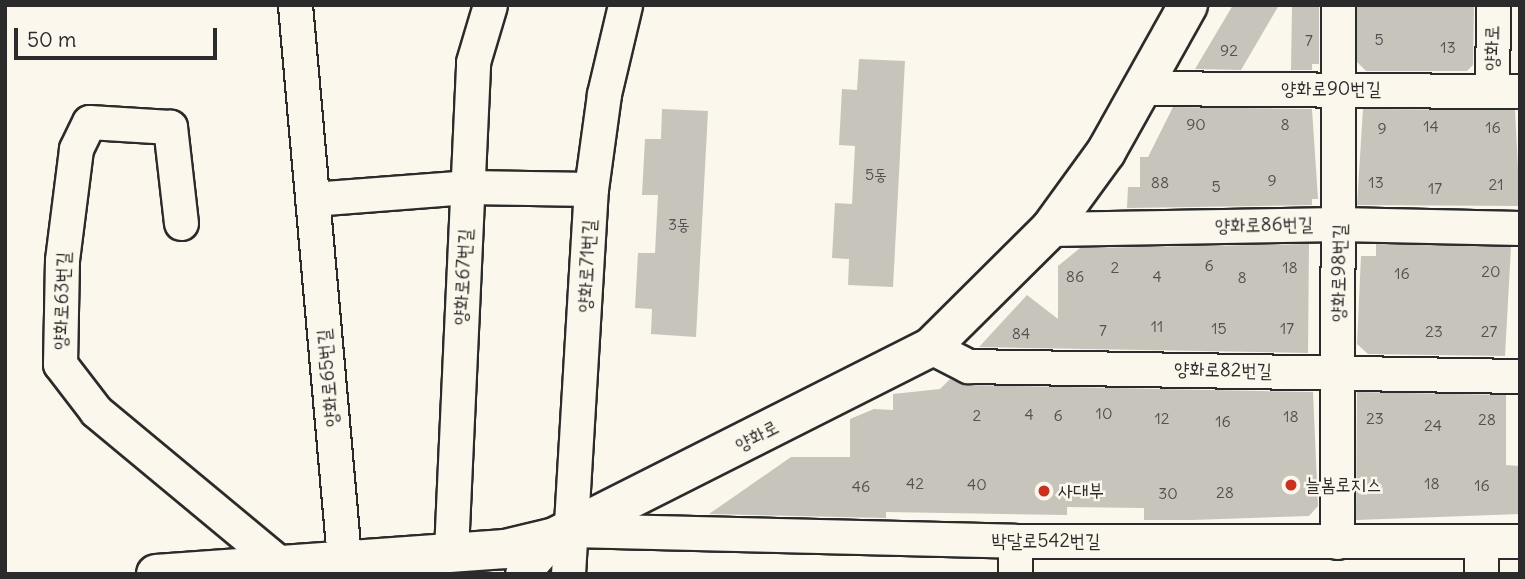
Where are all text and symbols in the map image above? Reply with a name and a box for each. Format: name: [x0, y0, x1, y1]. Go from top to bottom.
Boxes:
scale bar: [18, 14, 220, 58]
street label: 양화로: [1480, 25, 1504, 71]
text: 50 m: [27, 26, 76, 53]
house number: 5: [1374, 29, 1384, 49]
house number: 7: [1305, 30, 1313, 50]
house number: 13: [1440, 37, 1456, 57]
house number: 92: [1220, 40, 1238, 60]
street label: 양화로90번길: [1281, 78, 1381, 100]
house number: 90: [1186, 114, 1206, 134]
house number: 8: [1280, 114, 1290, 134]
house number: 14: [1423, 116, 1439, 136]
house number: 16: [1485, 117, 1501, 137]
house number: 9: [1377, 118, 1387, 138]
house number: 5동: [865, 164, 887, 184]
house number: 9: [1267, 170, 1277, 190]
house number: 88: [1151, 172, 1169, 192]
house number: 13: [1368, 172, 1384, 192]
house number: 21: [1488, 174, 1504, 194]
house number: 5: [1211, 176, 1221, 196]
house number: 17: [1428, 178, 1442, 198]
street label: 양화로86번길: [1215, 213, 1313, 237]
house number: 3동: [668, 214, 690, 234]
street label: 양화로71번길: [573, 219, 601, 313]
street label: 양화로98번길: [1327, 224, 1351, 322]
street label: 양화로67번길: [449, 228, 477, 326]
street label: 양화로63번길: [49, 252, 75, 350]
house number: 6: [1204, 255, 1214, 275]
house number: 2: [1111, 257, 1119, 277]
house number: 18: [1282, 257, 1298, 277]
house number: 20: [1481, 261, 1501, 281]
house number: 16: [1394, 263, 1410, 283]
house number: 86: [1066, 266, 1084, 286]
house number: 4: [1152, 266, 1162, 286]
house number: 8: [1237, 267, 1247, 287]
house number: 11: [1151, 316, 1163, 336]
house number: 15: [1211, 318, 1227, 338]
house number: 17: [1280, 318, 1294, 338]
house number: 7: [1099, 320, 1107, 340]
house number: 23: [1425, 321, 1443, 341]
house number: 27: [1481, 321, 1497, 341]
house number: 84: [1012, 323, 1030, 343]
street label: 양화로65번길: [312, 328, 344, 428]
street label: 양화로82번길: [1174, 358, 1272, 382]
house number: 10: [1096, 403, 1112, 423]
house number: 4: [1024, 404, 1034, 424]
house number: 2: [973, 405, 981, 425]
house number: 6: [1053, 405, 1063, 425]
house number: 18: [1283, 406, 1299, 426]
house number: 12: [1154, 408, 1170, 428]
house number: 23: [1366, 408, 1384, 428]
house number: 28: [1478, 409, 1496, 429]
house number: 16: [1215, 411, 1231, 431]
street label: 양화로: [731, 415, 783, 457]
house number: 24: [1424, 415, 1442, 435]
house number: 42: [906, 473, 924, 493]
house number: 18: [1424, 473, 1440, 493]
house number: 40: [967, 474, 987, 494]
place label: 늘봄로지스: [1305, 474, 1381, 496]
house number: 16: [1474, 475, 1490, 495]
house number: 46: [852, 476, 870, 496]
marker: 늘봄로지스: [1283, 477, 1299, 493]
place label: 사대부: [1058, 480, 1104, 502]
house number: 28: [1216, 482, 1234, 502]
marker: 사대부: [1036, 483, 1052, 499]
house number: 30: [1158, 483, 1178, 503]
street label: 박달로542번길: [992, 530, 1100, 552]

